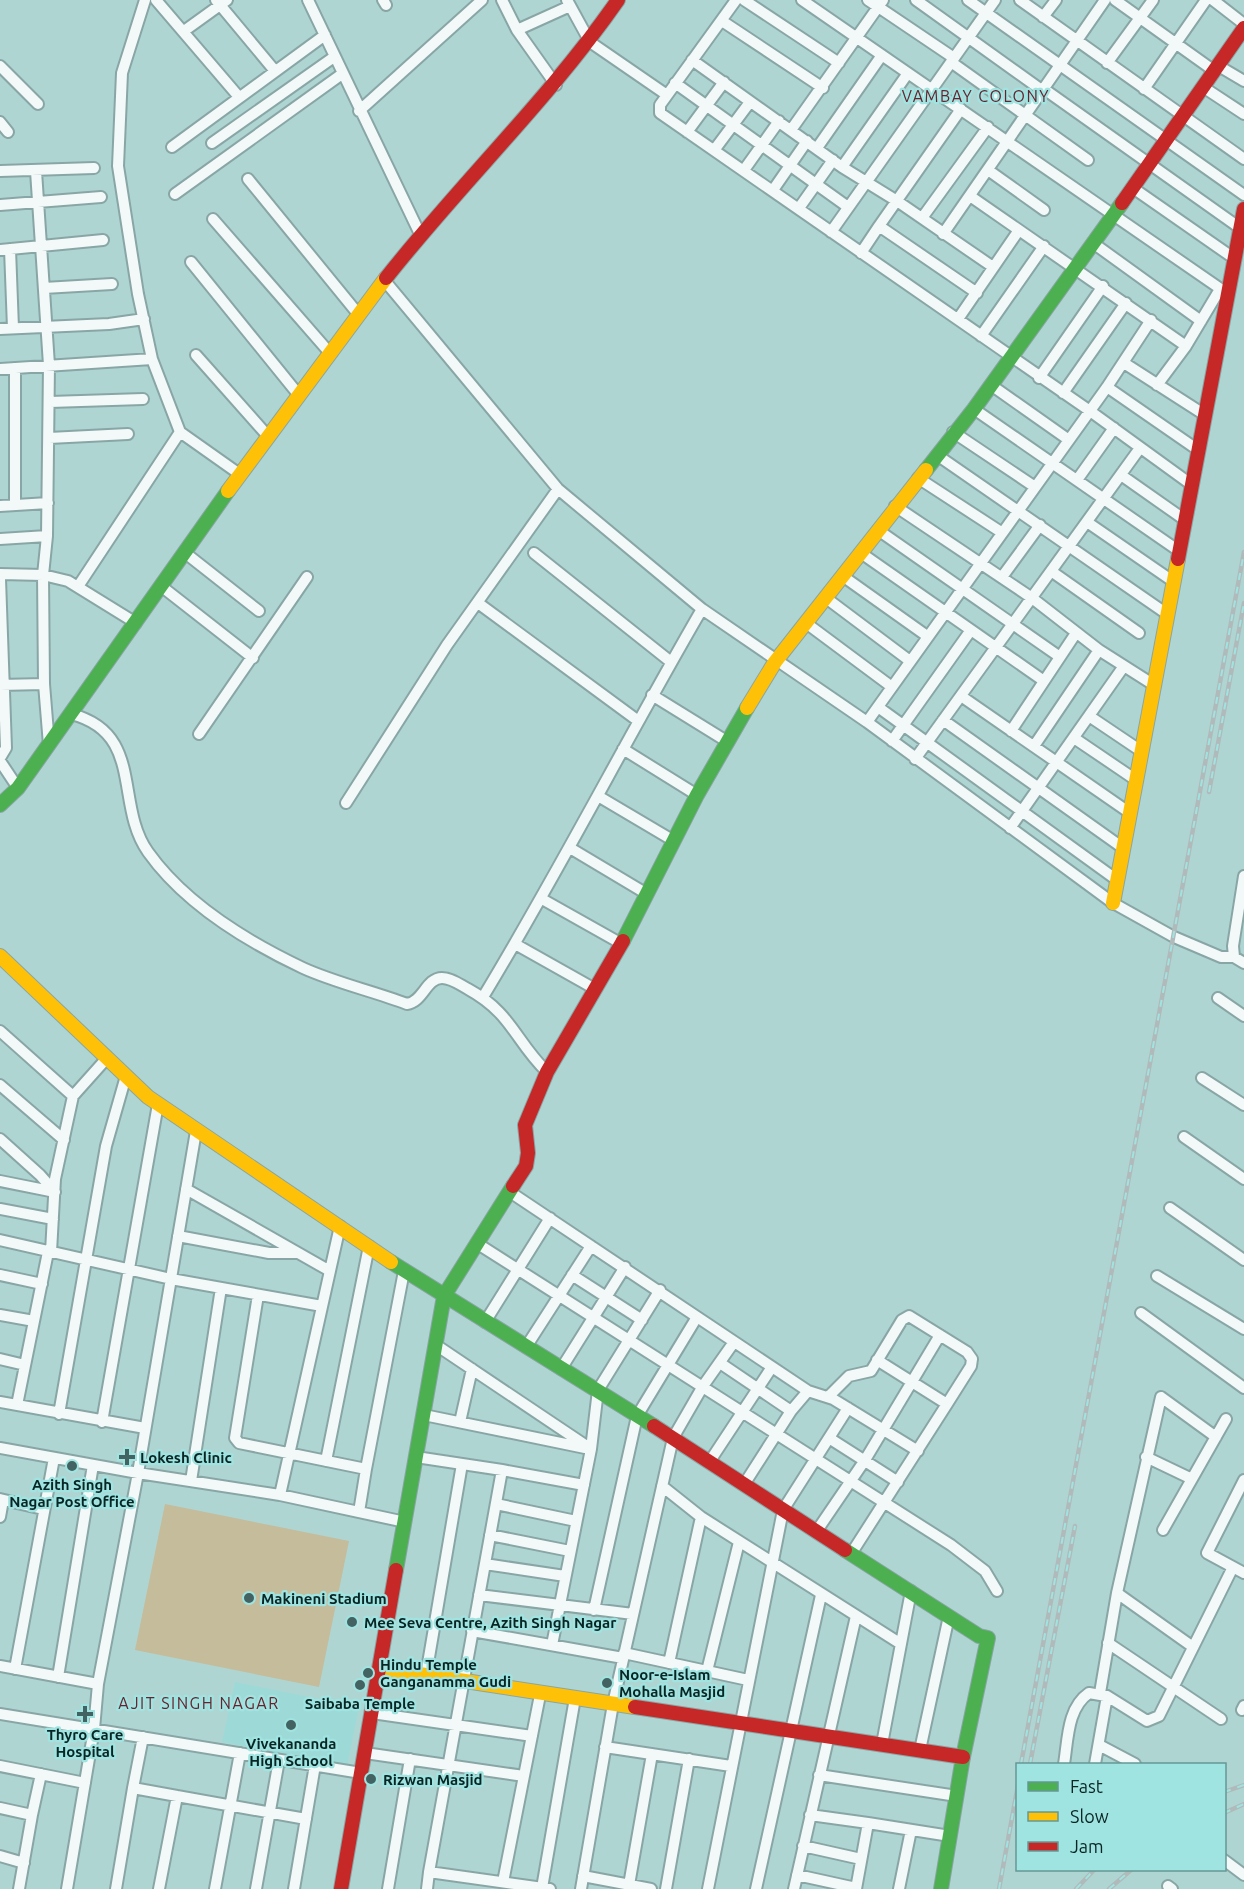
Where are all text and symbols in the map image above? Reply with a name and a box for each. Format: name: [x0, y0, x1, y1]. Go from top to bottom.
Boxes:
district label: VAMBAY COLONY: [902, 87, 1050, 105]
marker: Lokesh Clinic: [118, 1448, 136, 1466]
place label: Lokesh Clinic: [140, 1449, 232, 1466]
marker: Azith Singh Nagar Post Office: [65, 1459, 79, 1473]
place label: Azith Singh Nagar Post Office: [9, 1476, 135, 1510]
place label: Makineni Stadium: [261, 1590, 387, 1607]
marker: Makineni Stadium: [242, 1591, 256, 1605]
place label: Mee Seva Centre, Azith Singh Nagar: [364, 1614, 617, 1631]
marker: Mee Seva Centre, Azith Singh Nagar: [345, 1615, 359, 1629]
place label: Hindu Temple Ganganamma Gudi: [380, 1656, 511, 1690]
marker: Hindu Temple Ganganamma Gudi: [361, 1666, 375, 1680]
place label: Noor-e-Islam Mohalla Masjid: [619, 1666, 725, 1700]
marker: Noor-e-Islam Mohalla Masjid: [600, 1676, 614, 1690]
marker: Saibaba Temple: [353, 1678, 367, 1692]
district label: AJIT SINGH NAGAR: [118, 1694, 280, 1712]
place label: Saibaba Temple: [305, 1695, 415, 1712]
marker: Thyro Care Hospital: [76, 1705, 94, 1723]
marker: Vivekananda High School: [284, 1718, 298, 1732]
place label: Thyro Care Hospital: [47, 1726, 123, 1760]
place label: Vivekananda High School: [246, 1735, 336, 1769]
legend: [1016, 1763, 1226, 1871]
place label: Rizwan Masjid: [383, 1771, 483, 1788]
marker: Rizwan Masjid: [364, 1772, 378, 1786]
text: Fast: [1070, 1776, 1103, 1796]
text: Slow: [1070, 1806, 1109, 1826]
text: Jam: [1070, 1836, 1104, 1856]

